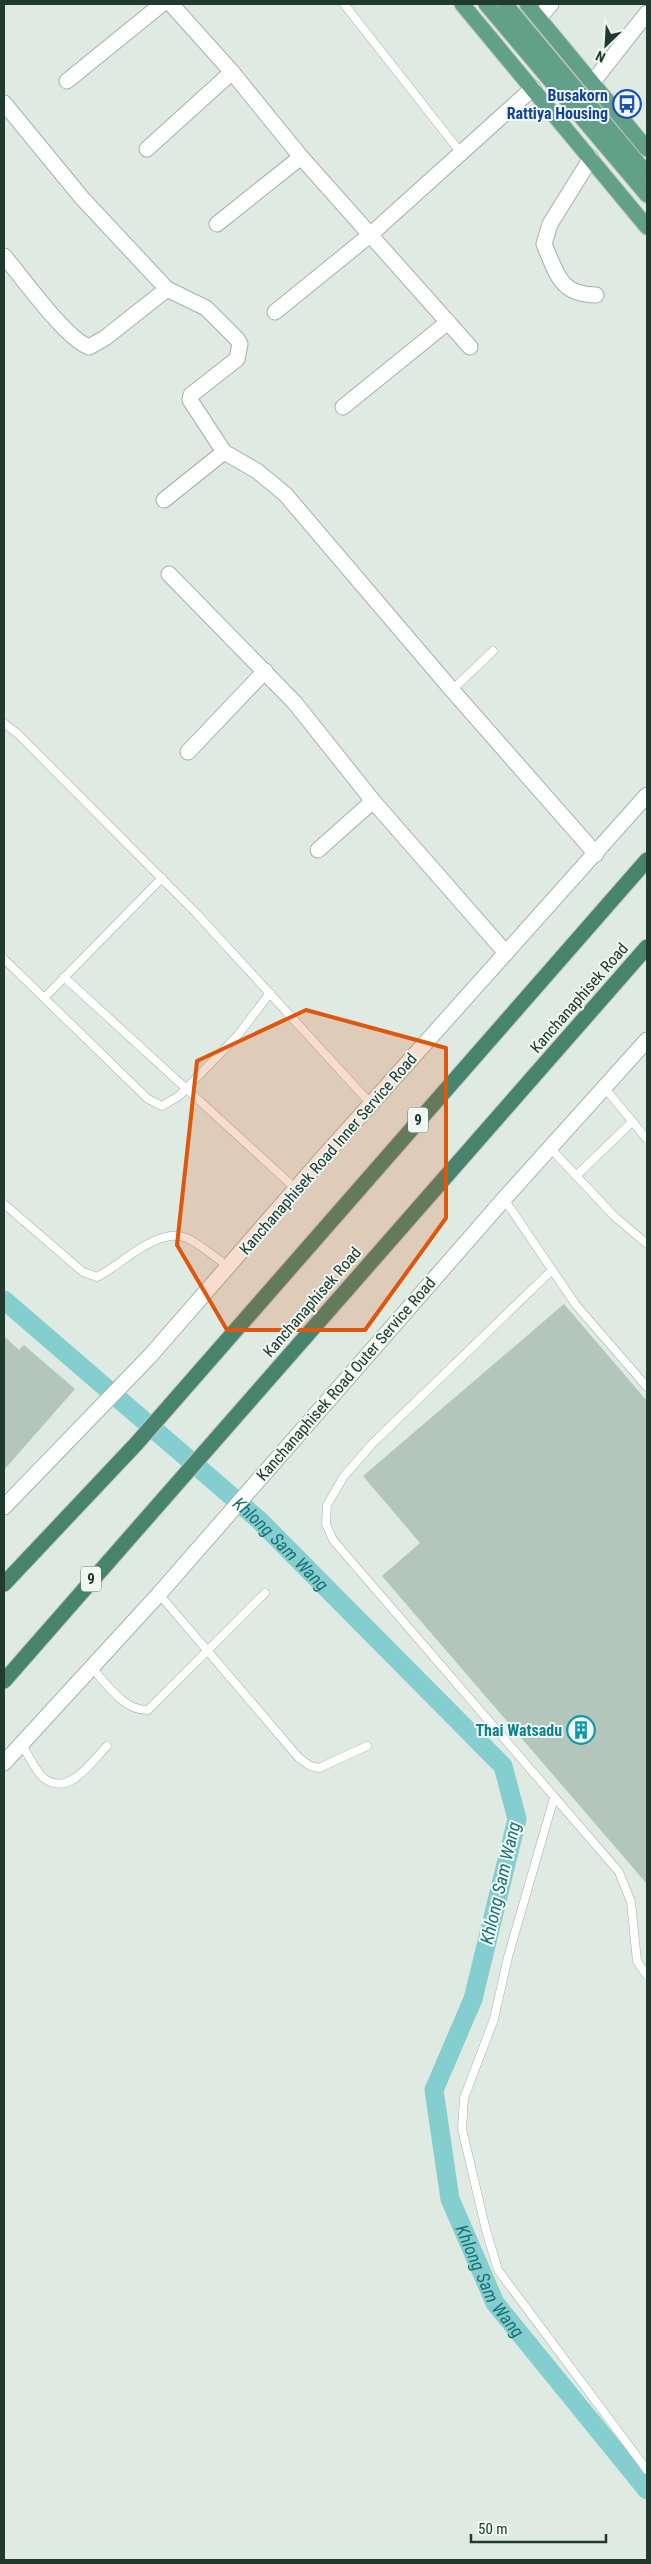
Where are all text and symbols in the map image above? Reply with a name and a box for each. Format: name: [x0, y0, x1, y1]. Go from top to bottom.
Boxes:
north arrow: [581, 20, 631, 70]
text: N: [593, 48, 608, 66]
place label: Busakorn Rattiya Housing: [507, 86, 608, 123]
bus stop icon: Busakorn Rattiya Housing: [612, 89, 642, 119]
street label: Kanchanaphisek Road: [526, 939, 632, 1057]
street label: Kanchanaphisek Road Inner Service Road: [235, 1049, 421, 1259]
road number: 9: [408, 1108, 428, 1132]
street label: Kanchanaphisek Road: [259, 1243, 365, 1361]
street label: Kanchanaphisek Road Outer Service Road: [252, 1273, 440, 1485]
water label: Khlong Sam Wang: [229, 1492, 333, 1595]
road number: 9: [81, 1566, 101, 1592]
building icon: Thai Watsadu: [566, 1715, 596, 1745]
place label: Thai Watsadu: [475, 1721, 562, 1740]
water label: Khlong Sam Wang: [476, 1819, 524, 1946]
water label: Khlong Sam Wang: [452, 2221, 529, 2341]
scale bar: [471, 2512, 606, 2544]
text: 50 m: [478, 2520, 508, 2538]

